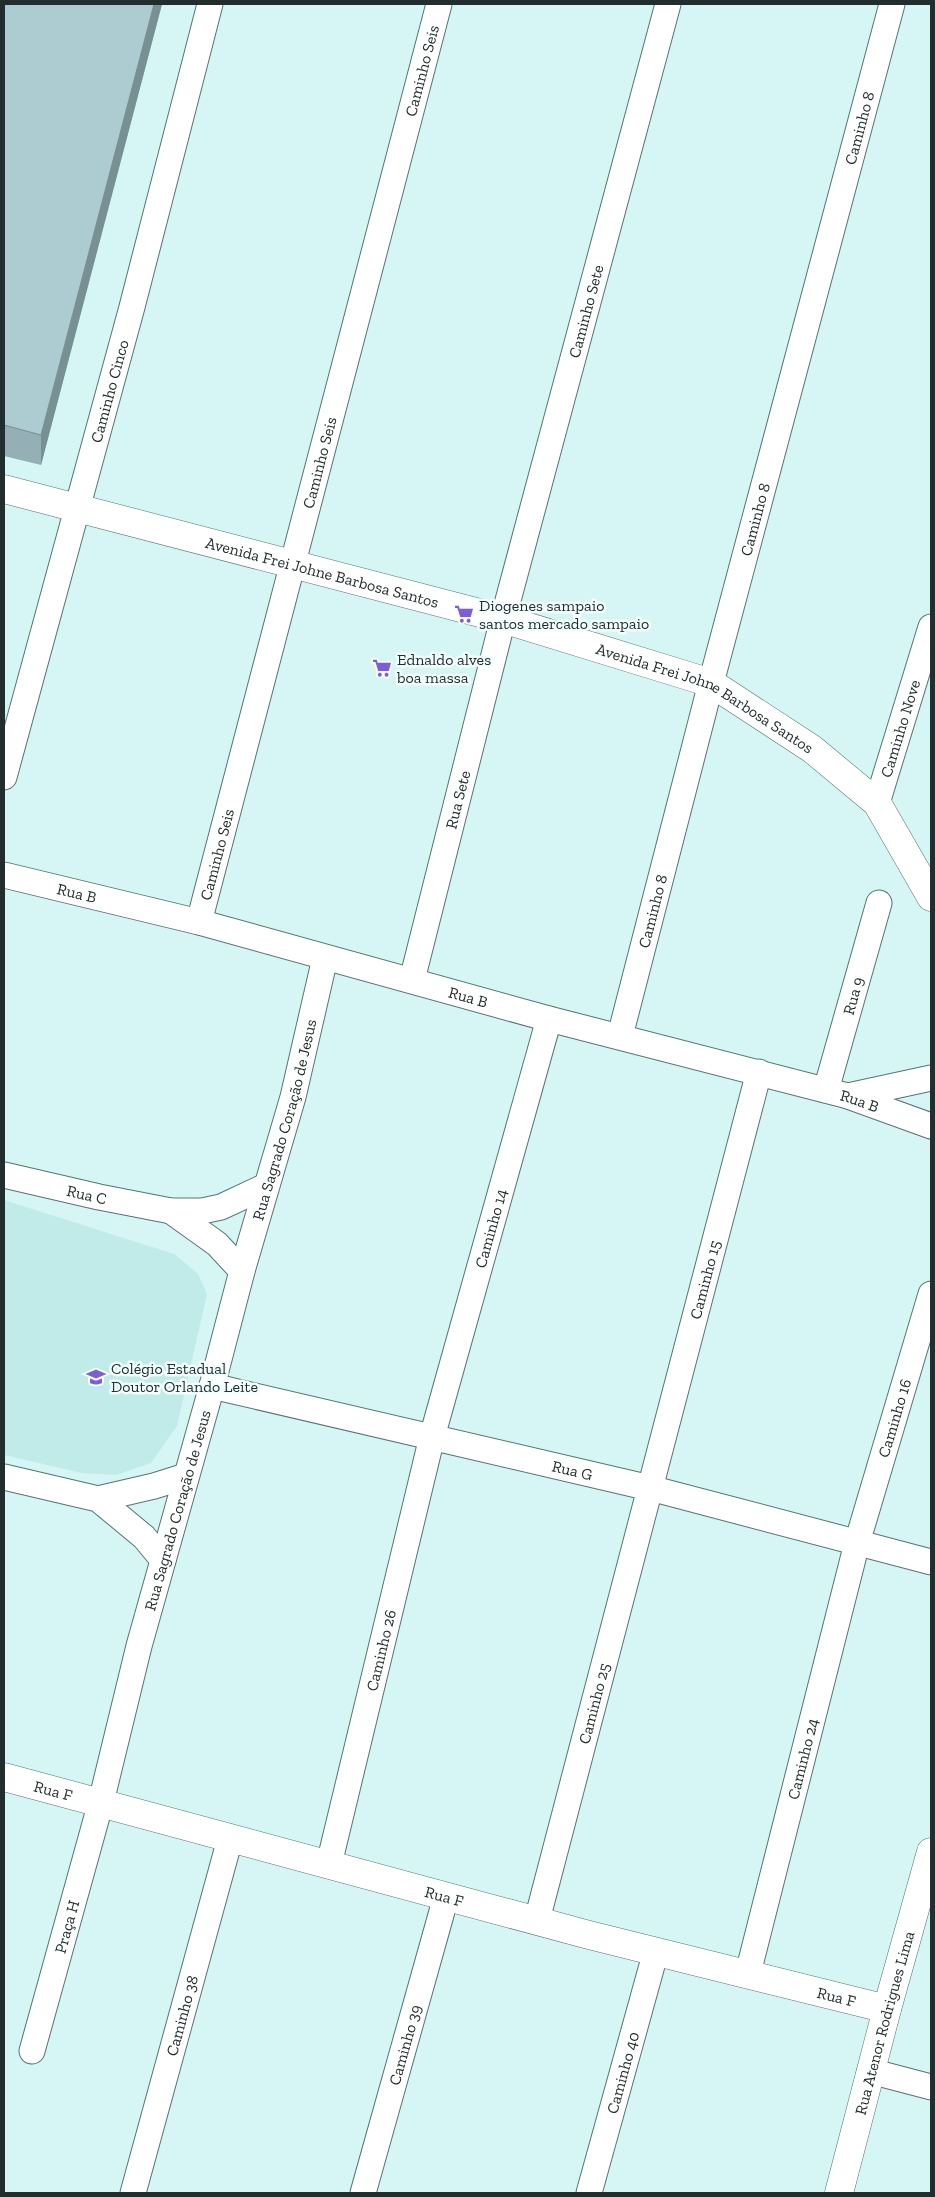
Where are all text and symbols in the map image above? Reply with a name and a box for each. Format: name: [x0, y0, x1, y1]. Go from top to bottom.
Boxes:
street label: Caminho Seis: [401, 23, 443, 118]
street label: Caminho 8: [840, 89, 878, 167]
street label: Caminho Sete: [564, 262, 607, 360]
street label: Caminho Cinco: [86, 337, 132, 445]
street label: Caminho Seis: [298, 415, 340, 510]
street label: Caminho 8: [736, 481, 773, 558]
street label: Avenida Frei Johne Barbosa Santos: [204, 532, 441, 611]
place label: Diogenes sampaio santos mercado sampaio: [479, 596, 649, 633]
supermarket icon: Diogenes sampaio santos mercado sampaio: [453, 603, 475, 625]
street label: Avenida Frei Johne Barbosa Santos: [594, 639, 817, 757]
place label: Ednaldo alves boa massa: [396, 650, 491, 687]
supermarket icon: Ednaldo alves boa massa: [371, 657, 393, 679]
street label: Caminho Nove: [876, 677, 924, 780]
street label: Rua Sete: [441, 768, 474, 831]
street label: Caminho Seis: [196, 806, 238, 902]
street label: Caminho 8: [634, 872, 671, 950]
street label: Rua B: [55, 879, 99, 907]
street label: Rua 9: [838, 974, 867, 1017]
street label: Rua B: [447, 982, 490, 1011]
street label: Rua Sagrado Coração de Jesus: [248, 1017, 320, 1222]
street label: Rua B: [838, 1085, 882, 1116]
street label: Rua C: [65, 1180, 108, 1208]
street label: Caminho 14: [470, 1186, 511, 1270]
street label: Caminho 15: [685, 1238, 724, 1321]
place label: Colégio Estadual Doutor Orlando Leite: [111, 1359, 258, 1396]
school or university icon: Colégio Estadual Doutor Orlando Leite: [85, 1366, 107, 1388]
street label: Caminho 16: [873, 1376, 915, 1460]
street label: Rua Sagrado Coração de Jesus: [140, 1408, 214, 1613]
street label: Rua G: [550, 1456, 595, 1484]
street label: Caminho 26: [362, 1608, 400, 1693]
street label: Caminho 25: [574, 1661, 613, 1746]
street label: Caminho 24: [783, 1716, 822, 1801]
street label: Rua F: [32, 1776, 75, 1805]
street label: Rua F: [423, 1882, 466, 1910]
street label: Praça H: [50, 1898, 83, 1955]
street label: Rua Atenor Rodrigues Lima: [850, 1929, 918, 2117]
street label: Caminho 38: [162, 1973, 202, 2058]
street label: Rua F: [815, 1983, 858, 2010]
street label: Caminho 39: [384, 2002, 425, 2087]
street label: Caminho 40: [602, 2029, 643, 2116]

